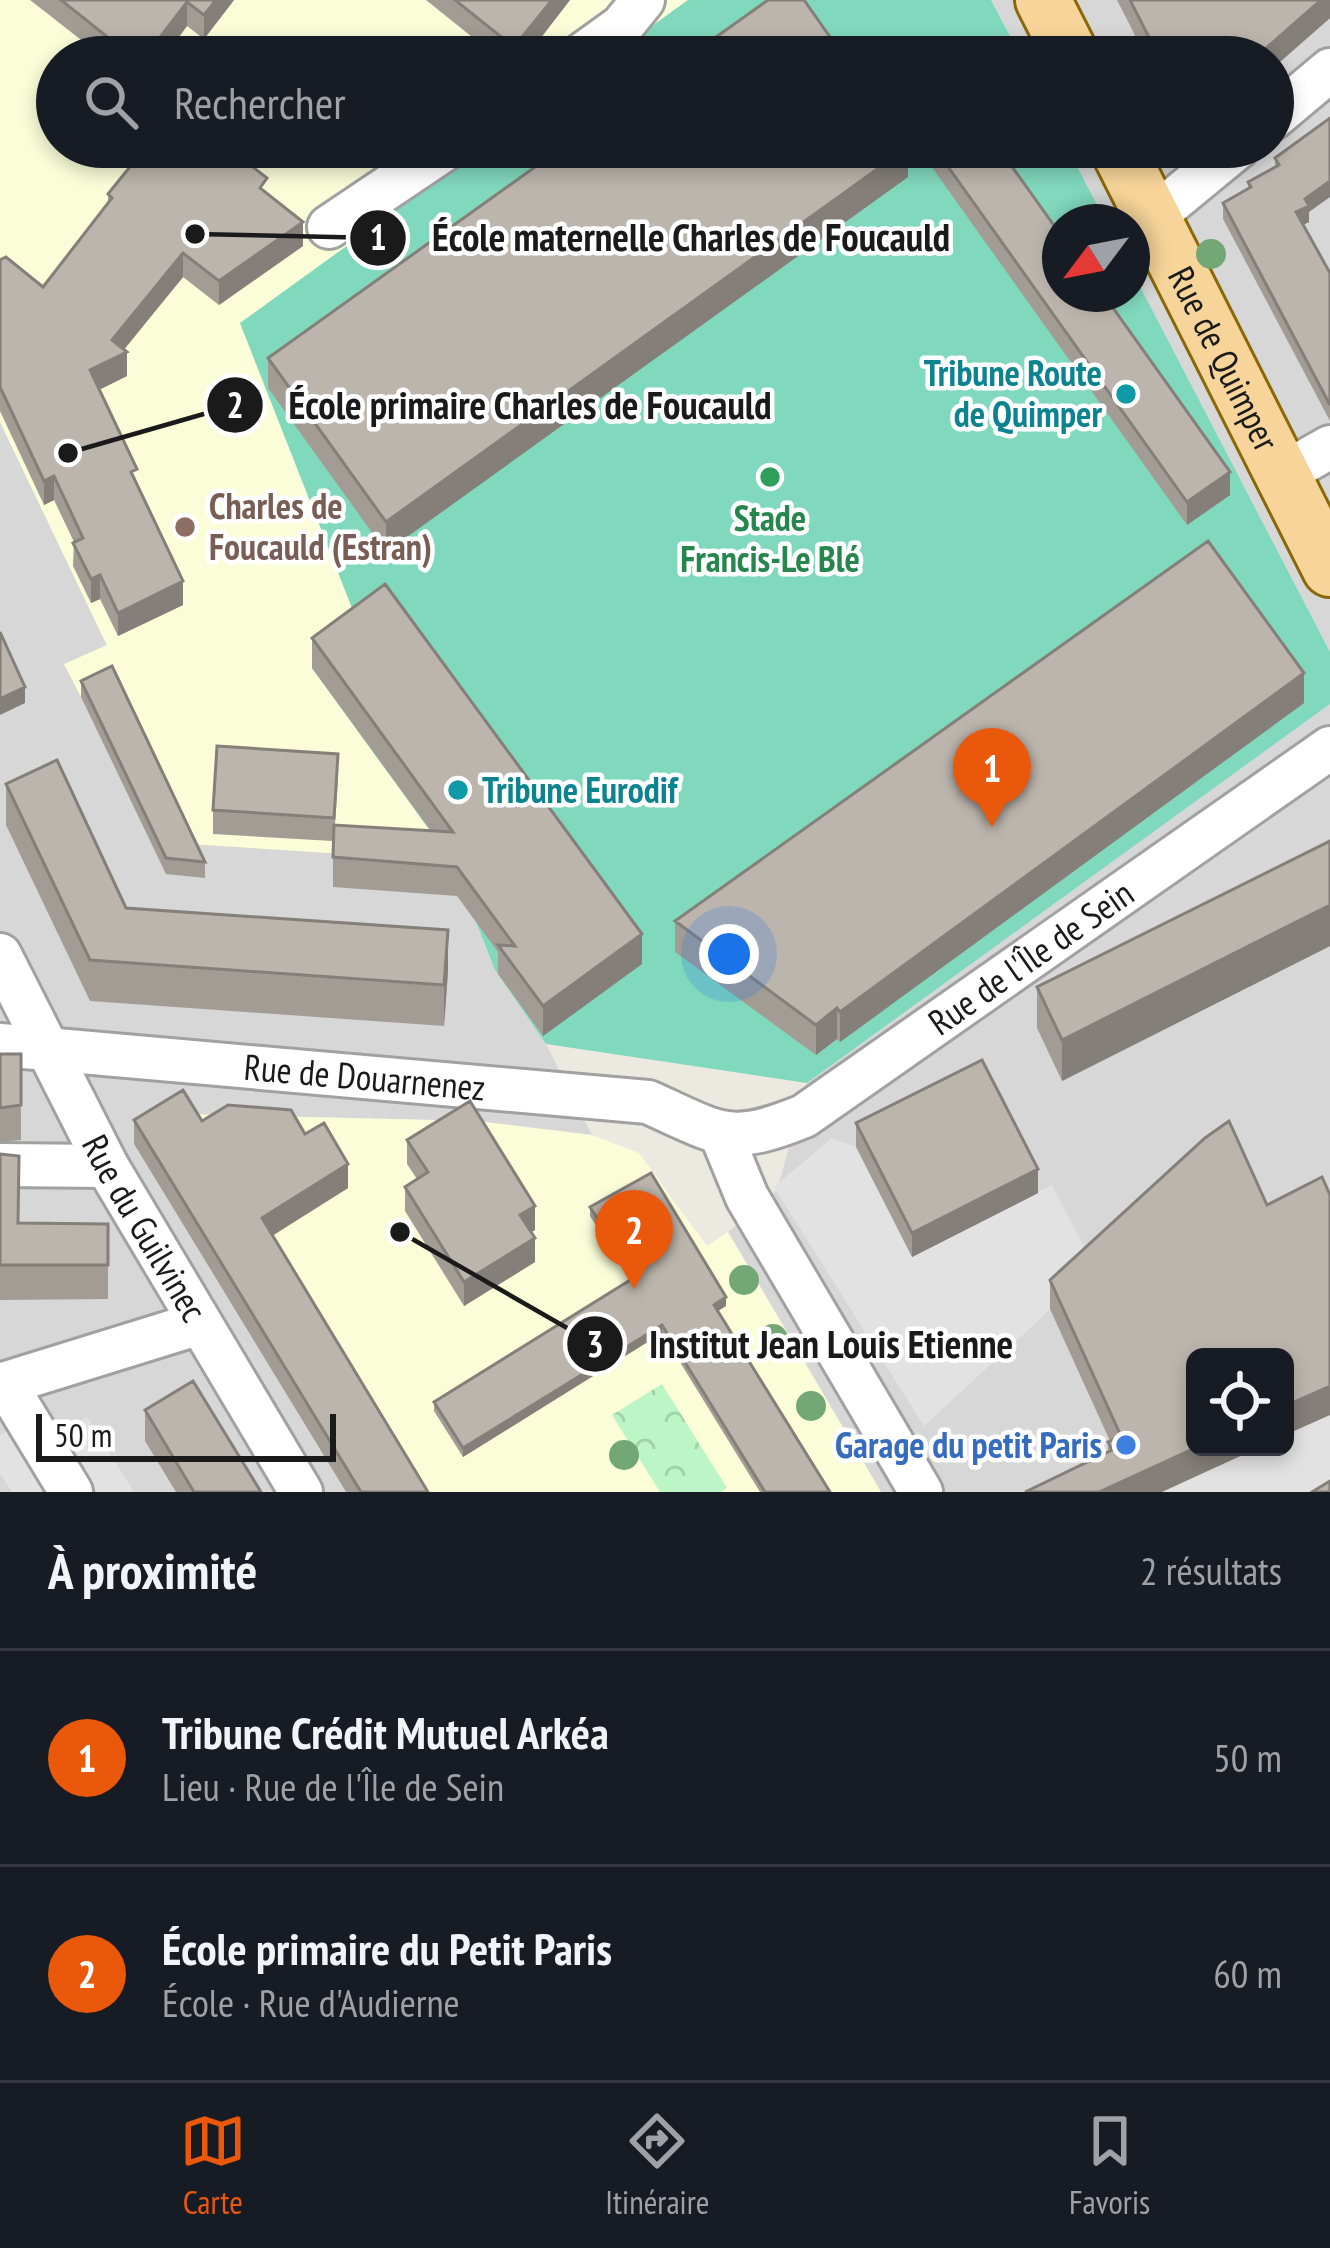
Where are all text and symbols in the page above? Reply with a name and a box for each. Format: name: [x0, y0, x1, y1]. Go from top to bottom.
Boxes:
search box: [36, 36, 1294, 168]
icon: search: [78, 69, 144, 135]
text: Rechercher: [174, 73, 346, 131]
callout: École maternelle Charles de Foucauld: [348, 200, 975, 275]
north arrow: [1042, 204, 1150, 312]
text: École maternelle Charles de Foucauld: [432, 211, 950, 262]
text: 1: [369, 213, 387, 260]
street label: Rue de Quimper: [1158, 258, 1290, 459]
place label: Tribune Route de Quimper: [924, 349, 1102, 437]
callout: École primaire Charles de Foucauld: [205, 368, 796, 443]
text: École primaire Charles de Foucauld: [288, 379, 772, 430]
text: 2: [226, 381, 244, 428]
marker: Tribune Route de Quimper: [1113, 381, 1139, 407]
marker: Stade Francis-Le Blé: [757, 464, 783, 490]
place label: Charles de Foucauld (Estran): [209, 482, 432, 570]
place label: Stade Francis-Le Blé: [680, 494, 860, 582]
marker: Charles de Foucauld (Estran): [172, 514, 198, 540]
pin: 1: [953, 728, 1031, 827]
place label: Tribune Eurodif: [482, 766, 680, 813]
marker: Tribune Eurodif: [445, 777, 471, 803]
street label: Rue de l'Île de Sein: [919, 869, 1142, 1045]
your location: [699, 924, 759, 984]
street label: Rue de Douarnenez: [242, 1043, 487, 1111]
street label: Rue du Guilvinec: [72, 1127, 218, 1330]
pin: 2: [595, 1190, 673, 1289]
callout: Institut Jean Louis Etienne: [565, 1307, 1038, 1382]
text: Institut Jean Louis Etienne: [649, 1318, 1013, 1369]
text: 3: [586, 1320, 604, 1367]
map controls: [1186, 1348, 1294, 1456]
button: locate: [1186, 1348, 1294, 1456]
scale bar: [36, 1408, 336, 1461]
text: 50 m: [54, 1413, 112, 1456]
place label: Garage du petit Paris: [835, 1421, 1102, 1468]
marker: Garage du petit Paris: [1113, 1432, 1139, 1458]
text: À proximité: [48, 1537, 257, 1603]
text: 2 résultats: [1140, 1545, 1282, 1596]
text: Tribune Crédit Mutuel Arkéa: [162, 1703, 609, 1761]
text: 1: [78, 1732, 96, 1783]
text: 50 m: [1213, 1732, 1282, 1783]
text: Lieu · Rue de l'Île de Sein: [162, 1761, 504, 1812]
text: École primaire du Petit Paris: [162, 1919, 612, 1977]
text: 2: [78, 1948, 96, 1999]
text: 60 m: [1213, 1948, 1282, 1999]
text: École · Rue d'Audierne: [162, 1977, 460, 2028]
tab: Carte: [180, 2108, 246, 2223]
tab: Itinéraire: [605, 2108, 709, 2223]
tab: Favoris: [1069, 2108, 1150, 2223]

